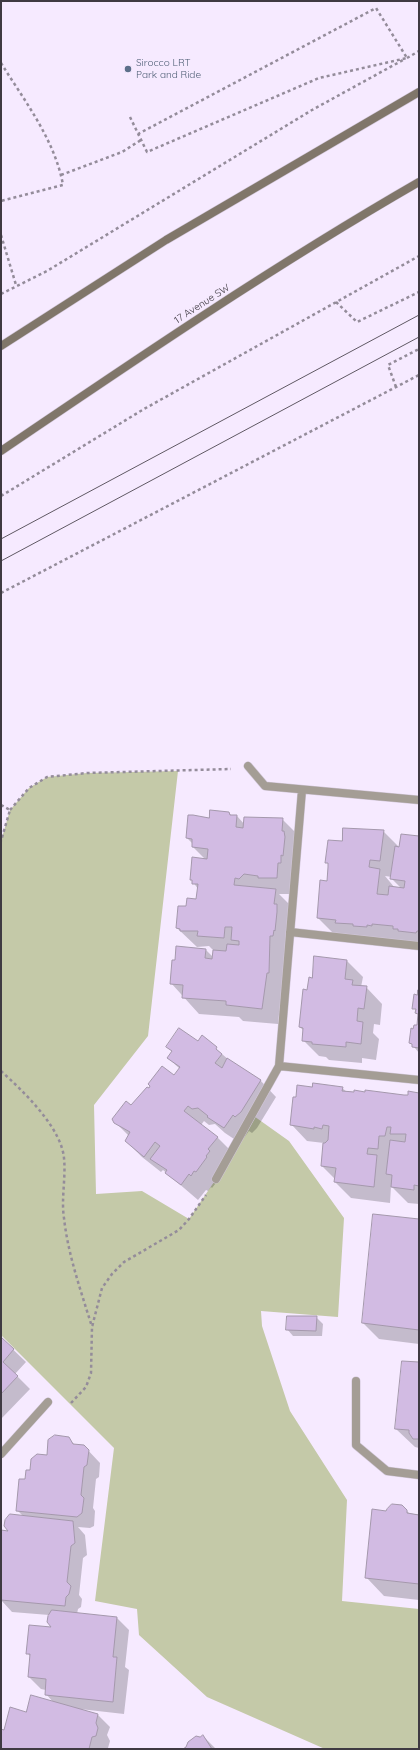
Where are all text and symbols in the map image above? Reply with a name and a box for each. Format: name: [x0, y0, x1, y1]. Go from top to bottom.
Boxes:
place label: Sirocco LRT Park and Ride: [136, 57, 201, 80]
marker: Sirocco LRT Park and Ride: [123, 64, 133, 74]
street label: 17 Avenue SW: [172, 282, 232, 326]

